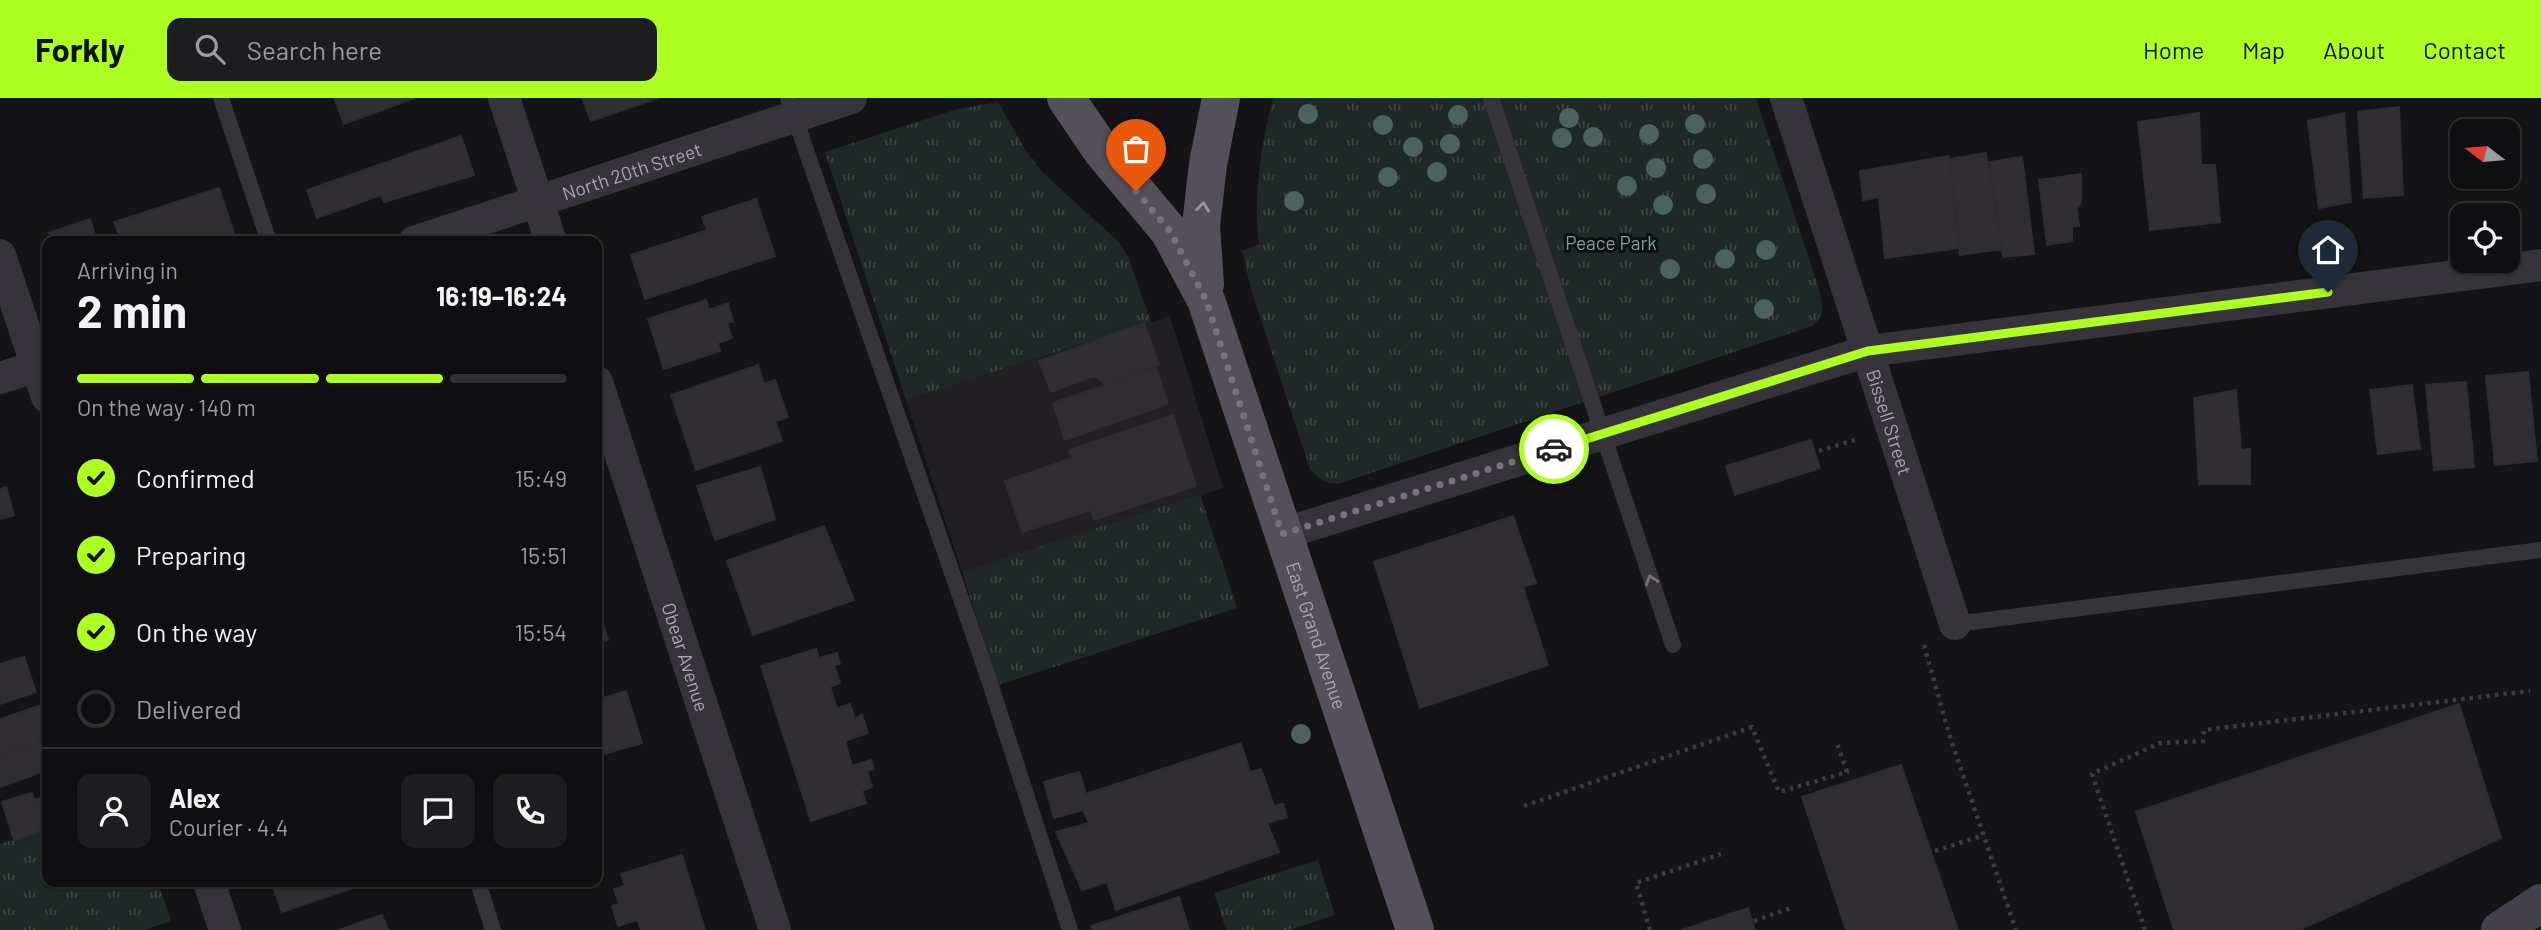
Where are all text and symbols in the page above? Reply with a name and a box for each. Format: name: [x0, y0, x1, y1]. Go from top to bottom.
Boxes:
search box: [167, 18, 657, 81]
text: Forkly: [35, 29, 125, 69]
icon: search: [191, 30, 229, 68]
text: Search here: [247, 34, 382, 65]
text: Home: [2143, 35, 2204, 64]
text: Map: [2242, 35, 2285, 64]
text: About: [2323, 35, 2385, 64]
text: Contact: [2423, 35, 2506, 64]
pin: [1106, 119, 1166, 191]
north arrow: [2450, 119, 2520, 189]
map controls: [2450, 119, 2520, 273]
icon: bag: [1117, 130, 1155, 168]
street label: North 20th Street: [559, 137, 704, 204]
one-way arrow: [1195, 201, 1210, 212]
button: locate: [2450, 203, 2520, 273]
pin: [2298, 220, 2358, 292]
park label: Peace Park: [1565, 231, 1657, 254]
icon: home: [2309, 231, 2347, 269]
text: Arriving in: [77, 256, 178, 284]
text: 16:19–16:24: [436, 280, 567, 311]
text: 2 min: [77, 282, 187, 337]
street label: Bissell Street: [1862, 366, 1918, 477]
text: On the way · 140 m: [77, 393, 256, 421]
courier: [1519, 414, 1589, 484]
icon: car: [1535, 430, 1573, 468]
icon: check: [77, 459, 115, 497]
text: Confirmed: [136, 462, 255, 493]
text: 15:49: [515, 464, 567, 492]
icon: check: [77, 536, 115, 574]
text: Preparing: [136, 539, 246, 570]
text: 15:51: [520, 541, 567, 569]
street label: East Grand Avenue: [1282, 559, 1352, 712]
one-way arrow: [1645, 575, 1660, 587]
street label: Obear Avenue: [658, 600, 715, 714]
icon: check: [77, 613, 115, 651]
text: On the way: [136, 616, 257, 647]
text: 15:54: [515, 618, 567, 646]
text: Delivered: [136, 693, 242, 724]
button: person: [77, 774, 151, 848]
button: chat: [401, 774, 475, 848]
button: phone: [493, 774, 567, 848]
text: Alex: [169, 782, 220, 813]
text: Courier · 4.4: [169, 813, 288, 841]

